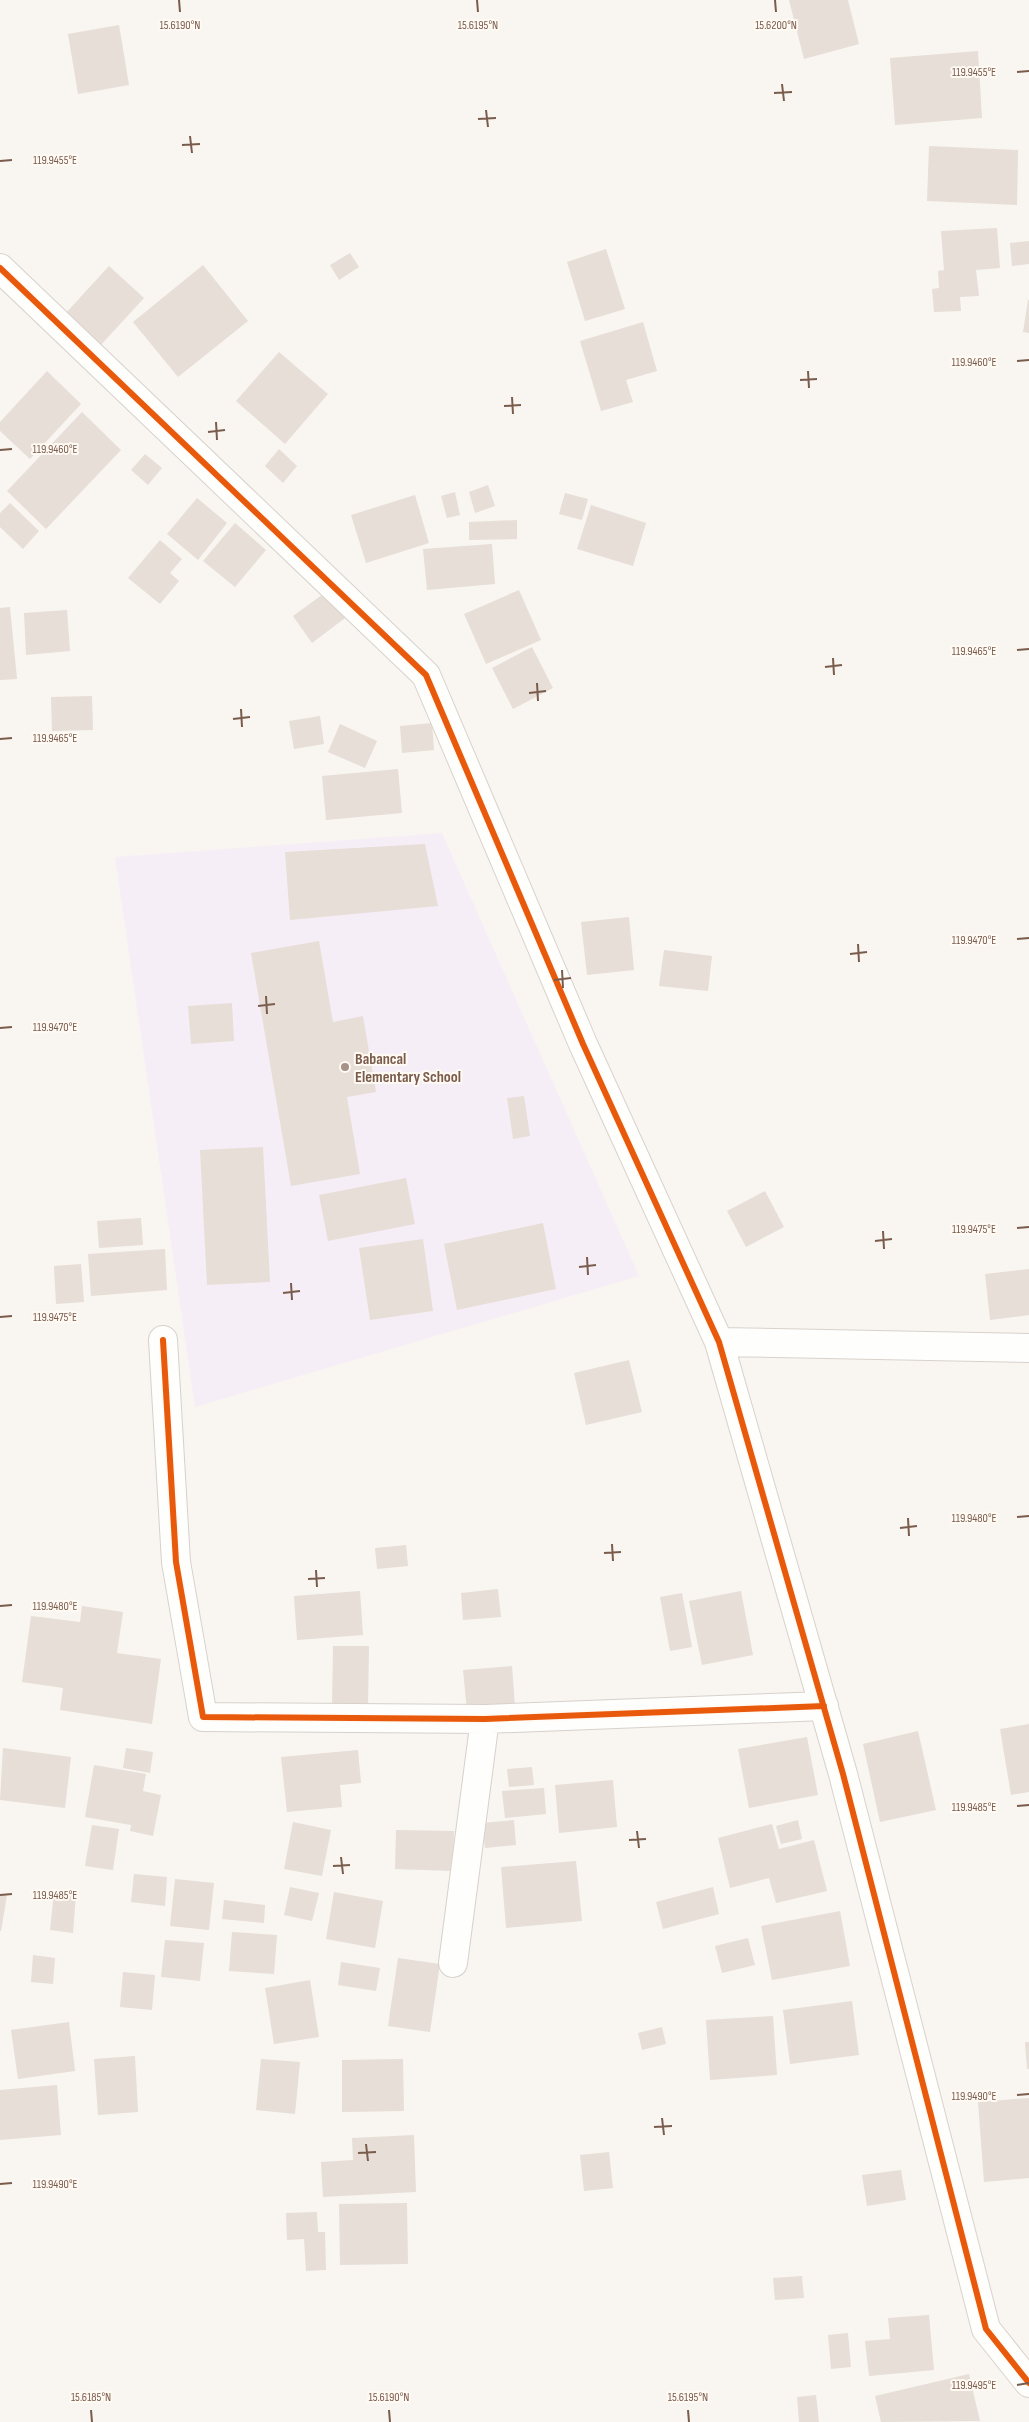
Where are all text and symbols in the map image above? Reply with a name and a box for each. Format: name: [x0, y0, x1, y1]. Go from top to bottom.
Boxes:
text: 15.6190°N: [160, 18, 200, 33]
text: 15.6195°N: [458, 18, 498, 33]
text: 15.6200°N: [755, 18, 797, 33]
text: 119.9455°E: [952, 65, 996, 80]
text: 119.9455°E: [33, 153, 77, 168]
text: 119.9460°E: [952, 355, 996, 370]
text: 119.9460°E: [33, 442, 77, 457]
text: 119.9465°E: [952, 644, 996, 659]
text: 119.9465°E: [33, 731, 77, 746]
text: 119.9470°E: [952, 933, 996, 948]
text: 119.9470°E: [33, 1020, 77, 1035]
place label: Babancal Elementary School: [355, 1050, 461, 1087]
marker: Babancal Elementary School: [339, 1061, 351, 1073]
text: 119.9475°E: [952, 1222, 996, 1237]
text: 119.9475°E: [33, 1310, 77, 1325]
text: 119.9480°E: [952, 1511, 997, 1526]
text: 119.9480°E: [33, 1599, 78, 1614]
text: 119.9485°E: [952, 1800, 996, 1815]
text: 119.9485°E: [33, 1888, 77, 1903]
text: 119.9490°E: [952, 2089, 997, 2104]
text: 119.9490°E: [33, 2177, 78, 2192]
text: 119.9495°E: [952, 2378, 996, 2393]
text: 15.6185°N: [71, 2390, 111, 2405]
text: 15.6190°N: [369, 2390, 409, 2405]
text: 15.6195°N: [668, 2390, 708, 2405]

